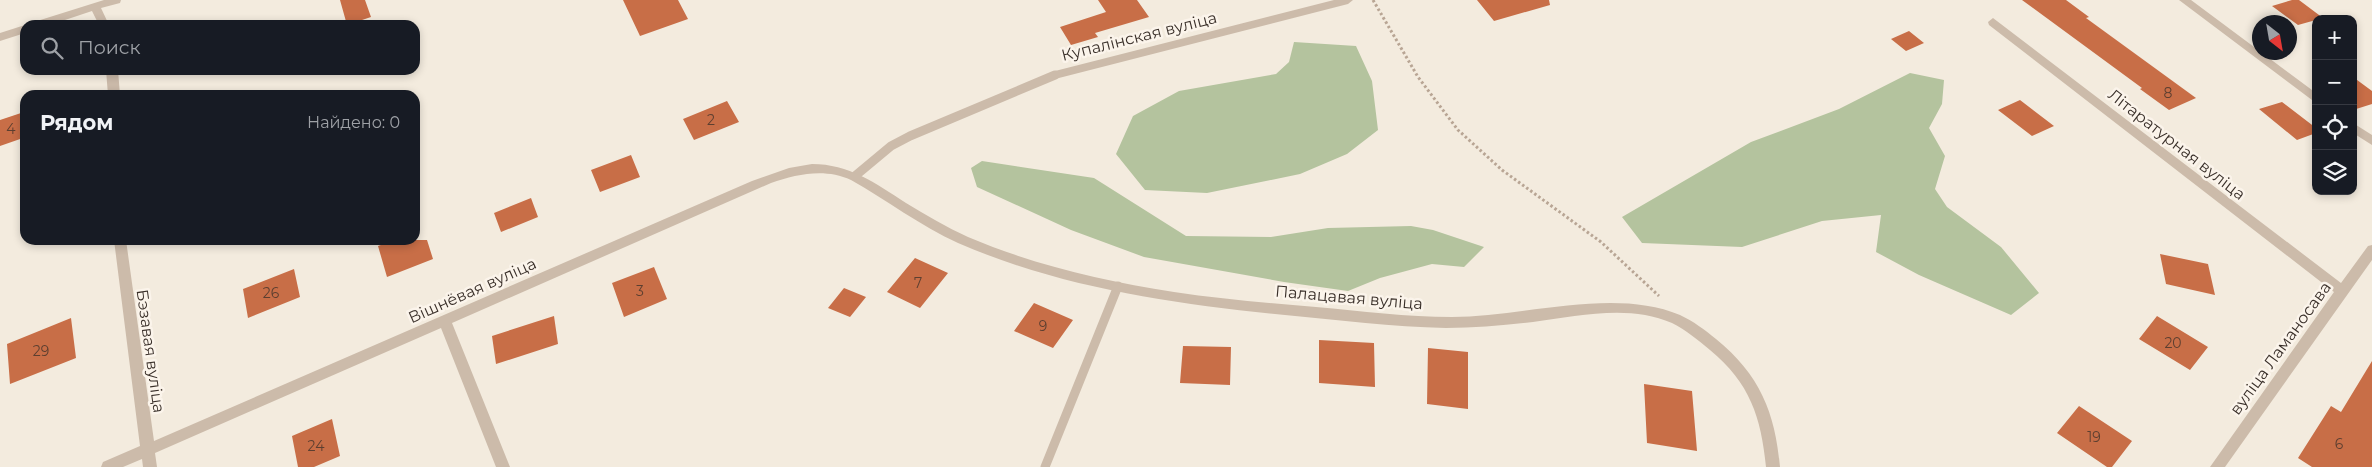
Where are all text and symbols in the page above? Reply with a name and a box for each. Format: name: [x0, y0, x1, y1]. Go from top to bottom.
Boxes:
street label: Купалінская вуліца: [1059, 8, 1219, 65]
north arrow: [2252, 15, 2297, 60]
map controls: [2312, 15, 2357, 195]
button: +: [2312, 15, 2357, 60]
search box: [20, 20, 420, 75]
icon: search: [38, 34, 66, 62]
text: Поиск: [78, 36, 141, 59]
button: −: [2312, 60, 2357, 105]
house number: 8: [2164, 84, 2173, 102]
street label: Літаратурная вуліца: [2104, 85, 2249, 204]
button: locate: [2312, 105, 2357, 150]
text: Рядом: [40, 110, 113, 135]
house number: 2: [707, 111, 715, 129]
text: Найдено: 0: [307, 113, 400, 132]
house number: 4: [6, 120, 16, 138]
button: layers: [2312, 150, 2357, 195]
street label: Вішнёвая вуліца: [405, 254, 539, 327]
house number: 7: [914, 274, 922, 292]
street label: вуліца Ламаносава: [2226, 278, 2335, 418]
house number: 3: [636, 282, 644, 300]
street label: Палацавая вуліца: [1274, 282, 1424, 313]
house number: 26: [263, 284, 280, 302]
street label: Бэзавая вуліца: [132, 288, 169, 414]
house number: 9: [1039, 317, 1047, 335]
house number: 20: [2164, 334, 2182, 352]
house number: 29: [33, 342, 49, 360]
house number: 19: [2087, 428, 2101, 446]
house number: 6: [2335, 435, 2344, 453]
house number: 24: [308, 437, 325, 455]

